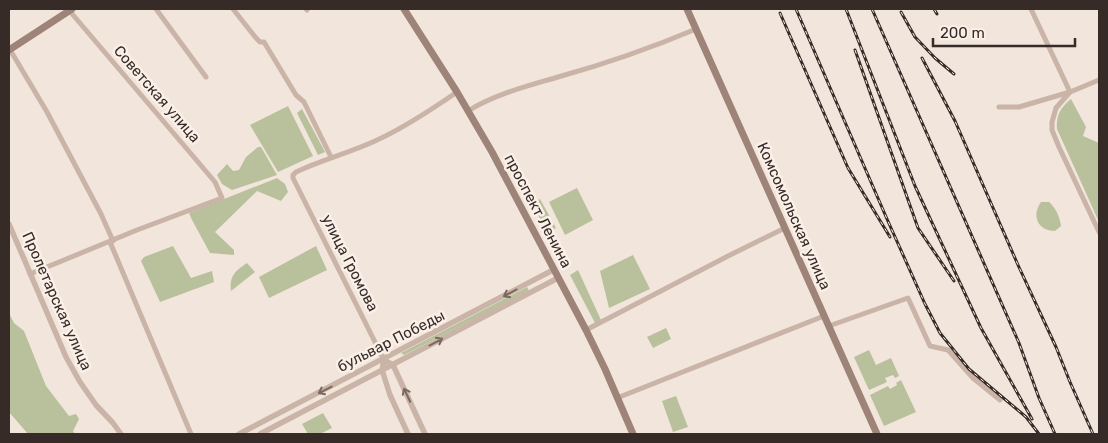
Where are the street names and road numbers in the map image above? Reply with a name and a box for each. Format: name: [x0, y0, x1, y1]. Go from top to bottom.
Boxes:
street label: Советская улица: [110, 42, 204, 146]
street label: Комсомольская улица: [753, 140, 835, 292]
street label: проспект Ленина: [500, 151, 576, 271]
street label: улица Громова: [318, 211, 382, 315]
street label: Пролетарская улица: [18, 229, 96, 373]
street label: бульвар Победы: [334, 306, 448, 376]

